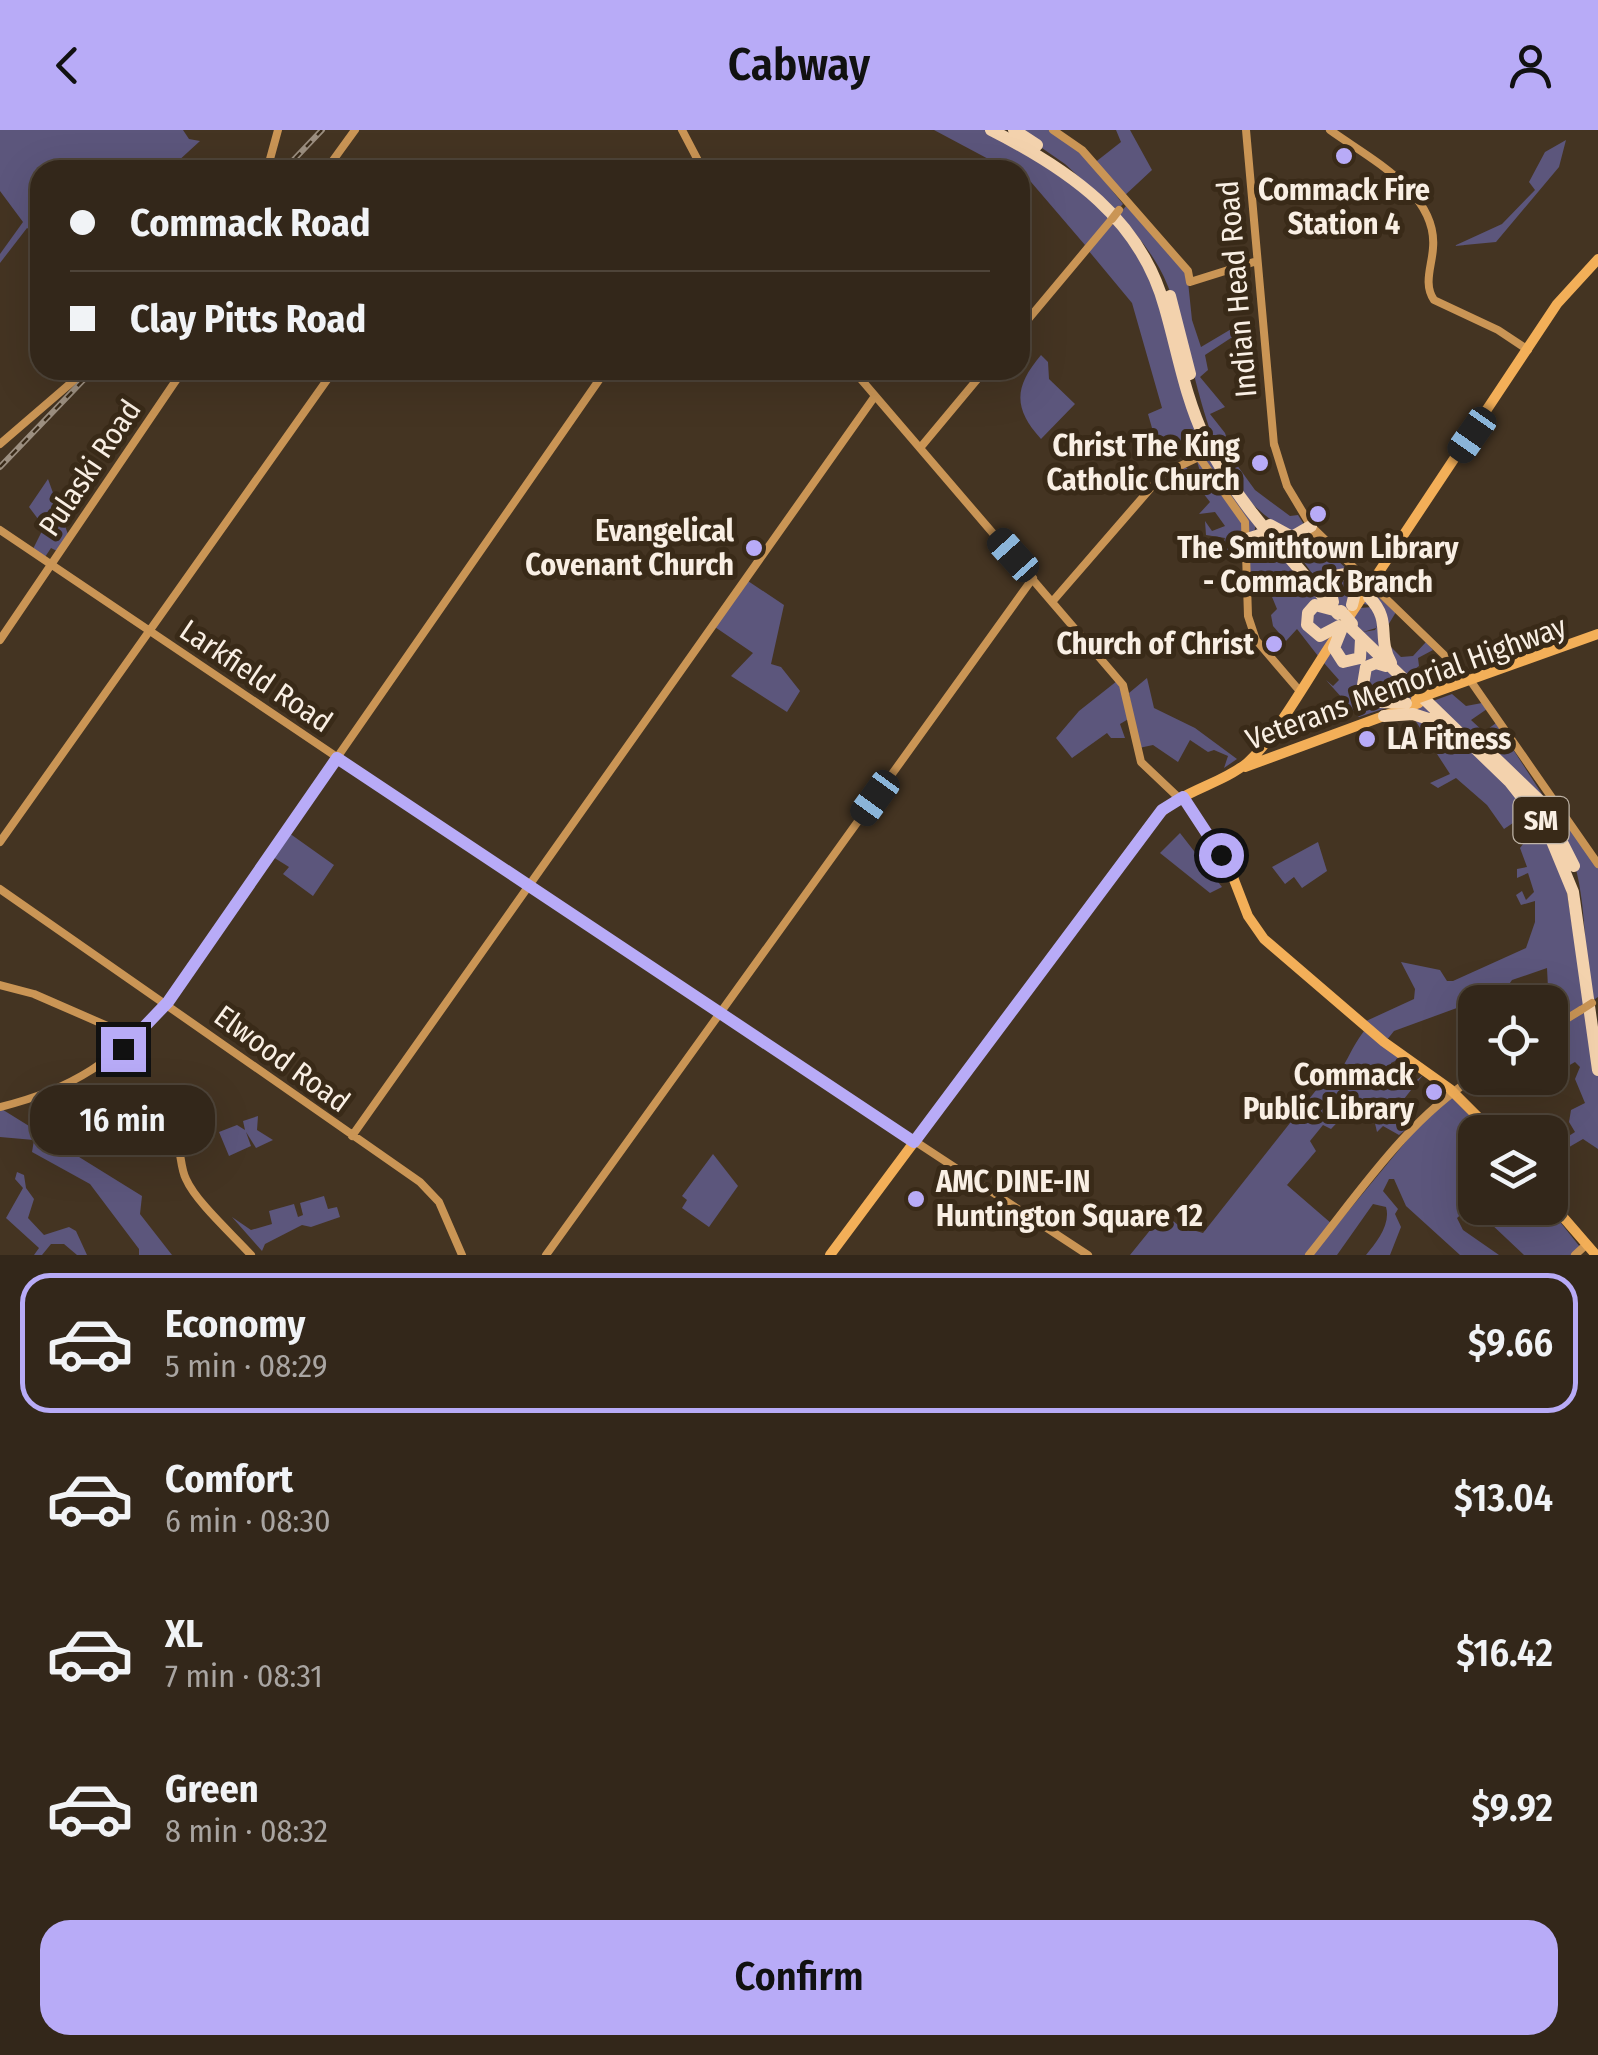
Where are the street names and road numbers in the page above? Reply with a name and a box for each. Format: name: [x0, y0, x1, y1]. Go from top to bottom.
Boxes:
street label: Indian Head Road: [1210, 179, 1264, 399]
street label: Pulaski Road: [31, 393, 149, 543]
street label: Veterans Memorial Highway: [1241, 608, 1572, 758]
street label: Larkfield Road: [173, 612, 339, 740]
road number: SM: [1514, 797, 1568, 843]
street label: Elwood Road: [207, 998, 357, 1120]

